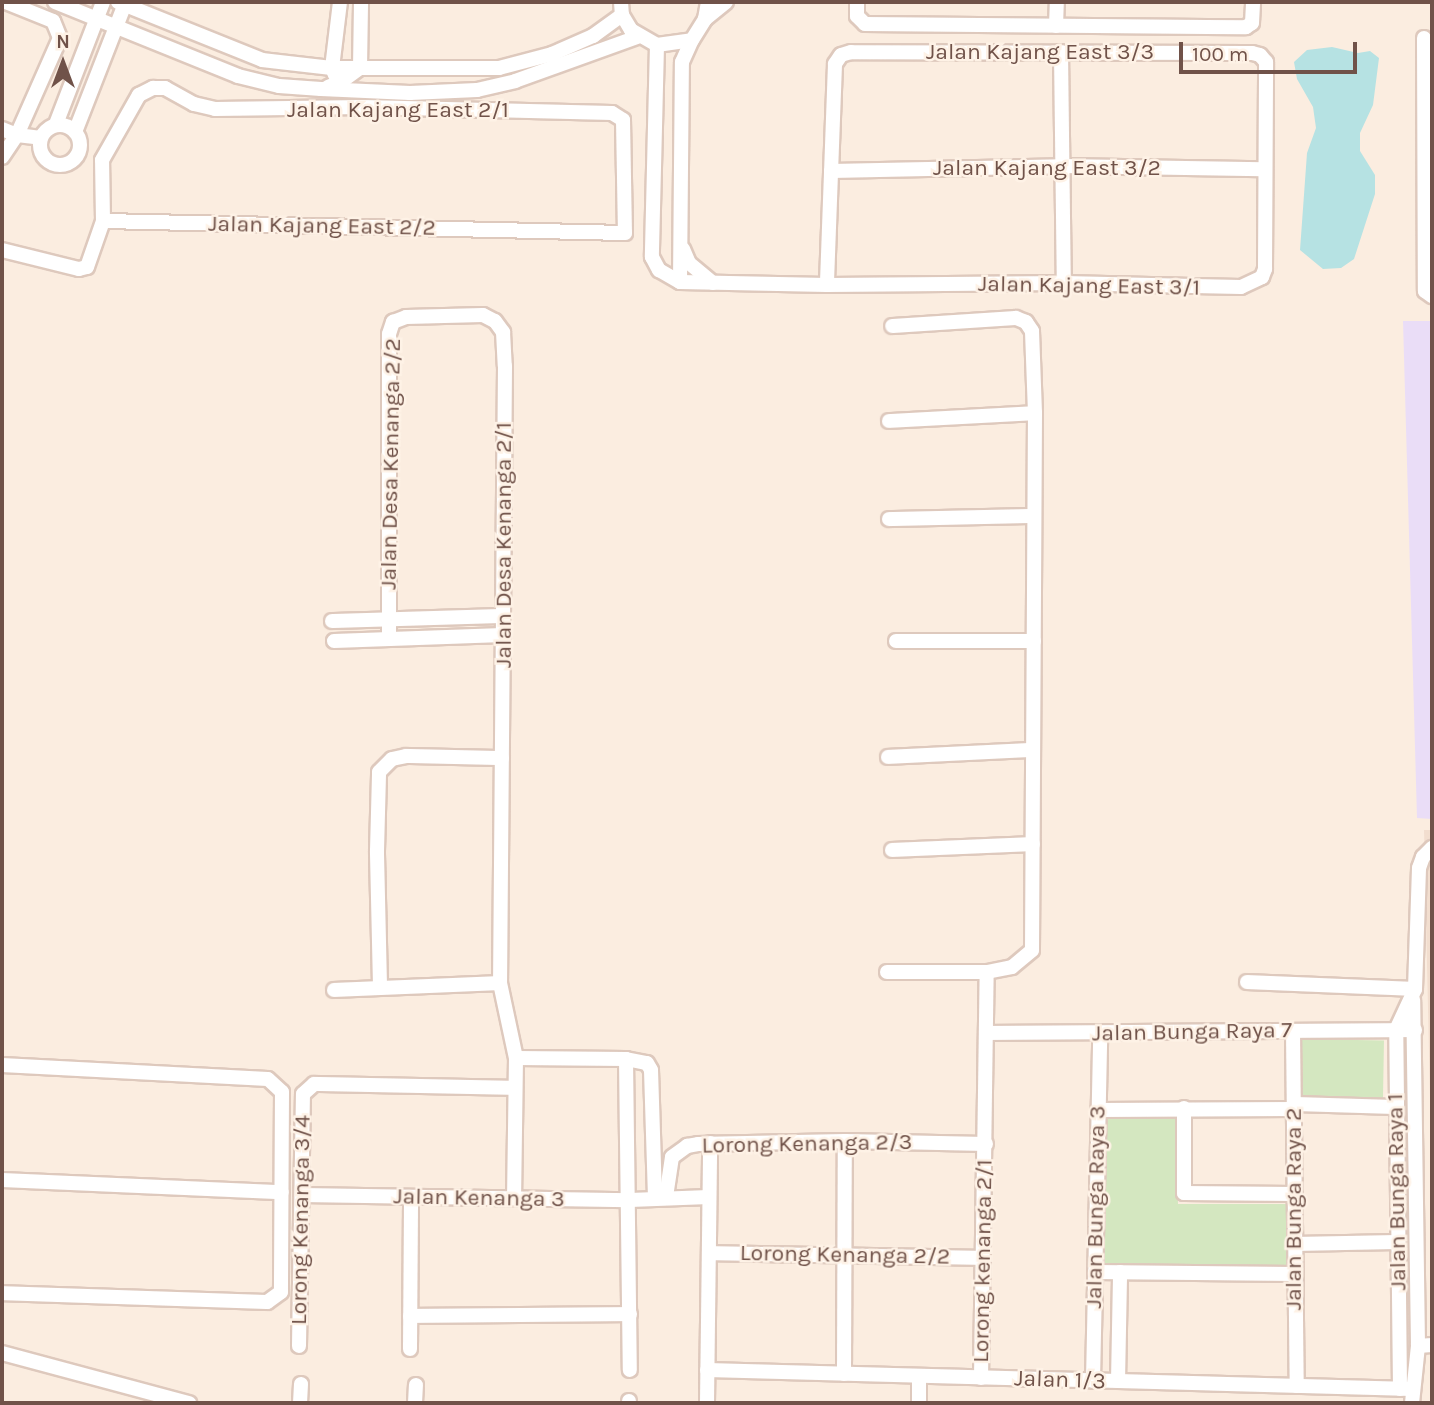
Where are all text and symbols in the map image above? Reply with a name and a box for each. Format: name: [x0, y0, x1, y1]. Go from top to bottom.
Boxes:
north arrow: [28, 28, 98, 98]
scale bar: [1182, 28, 1360, 72]
text: N: [56, 31, 70, 53]
street label: Jalan Kajang East 3/3: [926, 38, 1154, 66]
text: 100 m: [1192, 42, 1249, 66]
street label: Jalan Kajang East 2/1: [287, 96, 509, 124]
street label: Jalan Kajang East 3/2: [933, 154, 1161, 182]
street label: Jalan Kajang East 2/2: [208, 210, 436, 242]
street label: Jalan Kajang East 3/1: [978, 270, 1200, 302]
street label: Jalan Desa Kenanga 2/2: [375, 338, 407, 590]
street label: Jalan Desa Kenanga 2/1: [490, 422, 518, 668]
street label: Jalan Bunga Raya 7: [1092, 1016, 1292, 1048]
street label: Jalan Bunga Raya 1: [1381, 1093, 1413, 1291]
street label: Jalan Bunga Raya 3: [1080, 1105, 1112, 1309]
street label: Jalan Bunga Raya 2: [1280, 1108, 1308, 1310]
street label: Lorong Kenanga 3/4: [285, 1115, 317, 1325]
street label: Lorong Kenanga 2/3: [701, 1128, 913, 1160]
street label: Lorong kenanga 2/1: [967, 1159, 999, 1363]
street label: Jalan Kenanga 3: [393, 1183, 565, 1213]
street label: Lorong Kenanga 2/2: [740, 1239, 950, 1271]
street label: Jalan 1/3: [1014, 1365, 1106, 1395]

